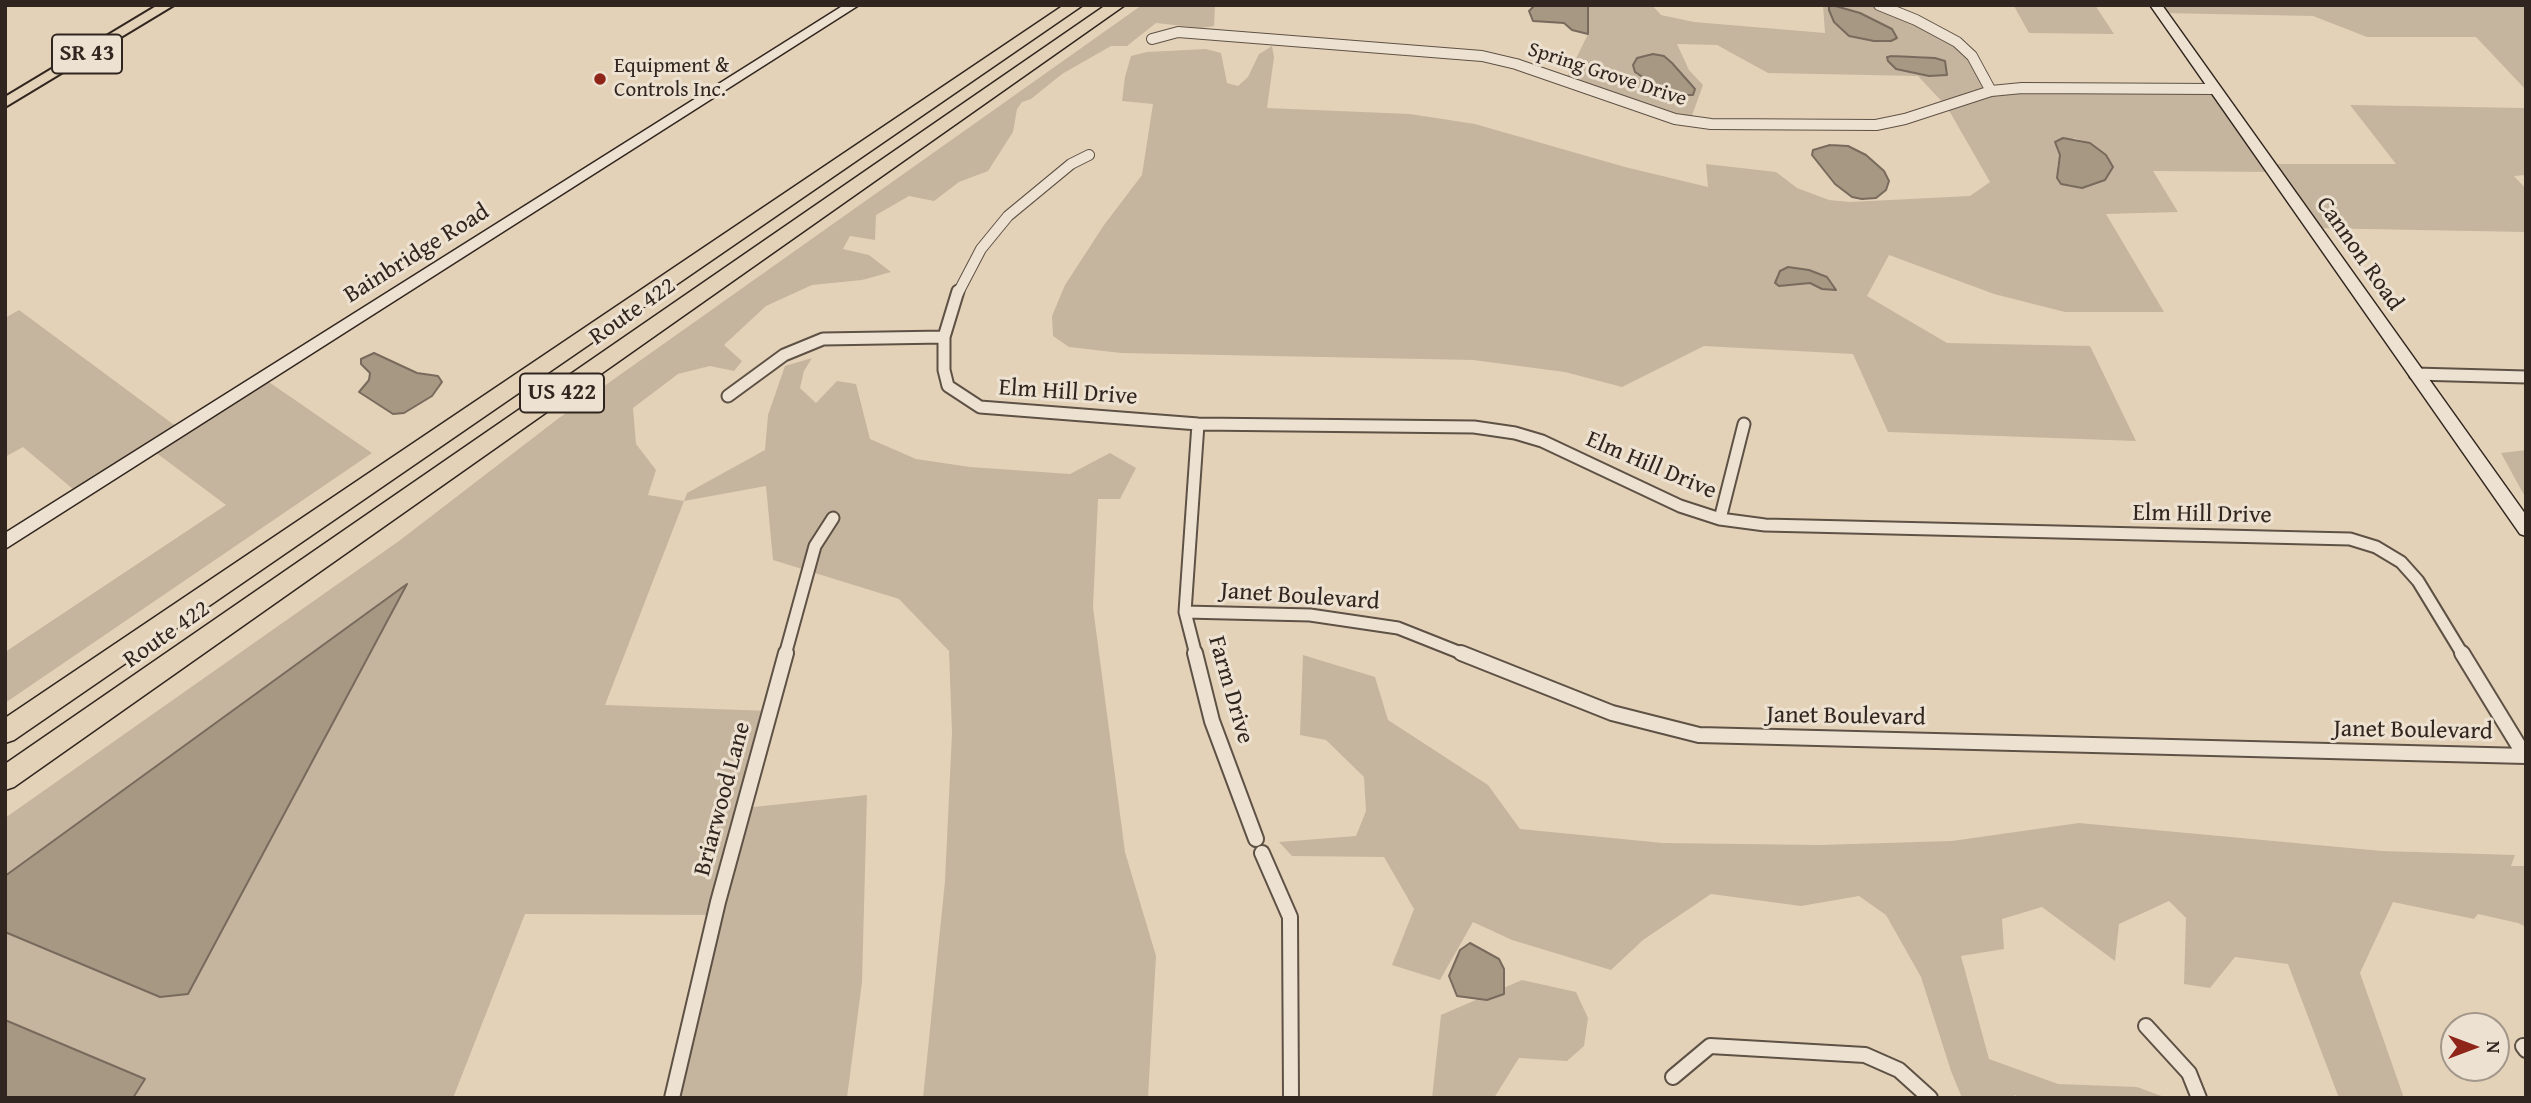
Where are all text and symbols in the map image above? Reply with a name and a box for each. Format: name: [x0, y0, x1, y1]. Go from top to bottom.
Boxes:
road number: SR 43: [52, 34, 122, 74]
street label: Spring Grove Drive: [1524, 37, 1690, 113]
place label: Equipment & Controls Inc.: [614, 54, 729, 104]
marker: Equipment & Controls Inc.: [592, 71, 608, 87]
street label: Cannon Road: [2309, 191, 2409, 317]
street label: Bainbridge Road: [339, 198, 495, 310]
street label: Route 422: [584, 272, 682, 352]
road number: US 422: [520, 374, 604, 412]
street label: Elm Hill Drive: [998, 374, 1138, 412]
street label: Elm Hill Drive: [1581, 426, 1721, 506]
street label: Elm Hill Drive: [2132, 499, 2272, 531]
street label: Janet Boulevard: [1219, 577, 1381, 617]
street label: Route 422: [118, 595, 216, 675]
street label: Farm Drive: [1201, 633, 1259, 747]
street label: Janet Boulevard: [1766, 701, 1926, 733]
street label: Janet Boulevard: [2333, 715, 2493, 747]
street label: Briarwood Lane: [689, 719, 757, 879]
north arrow: [2440, 1012, 2510, 1082]
text: N: [2480, 1041, 2508, 1053]

